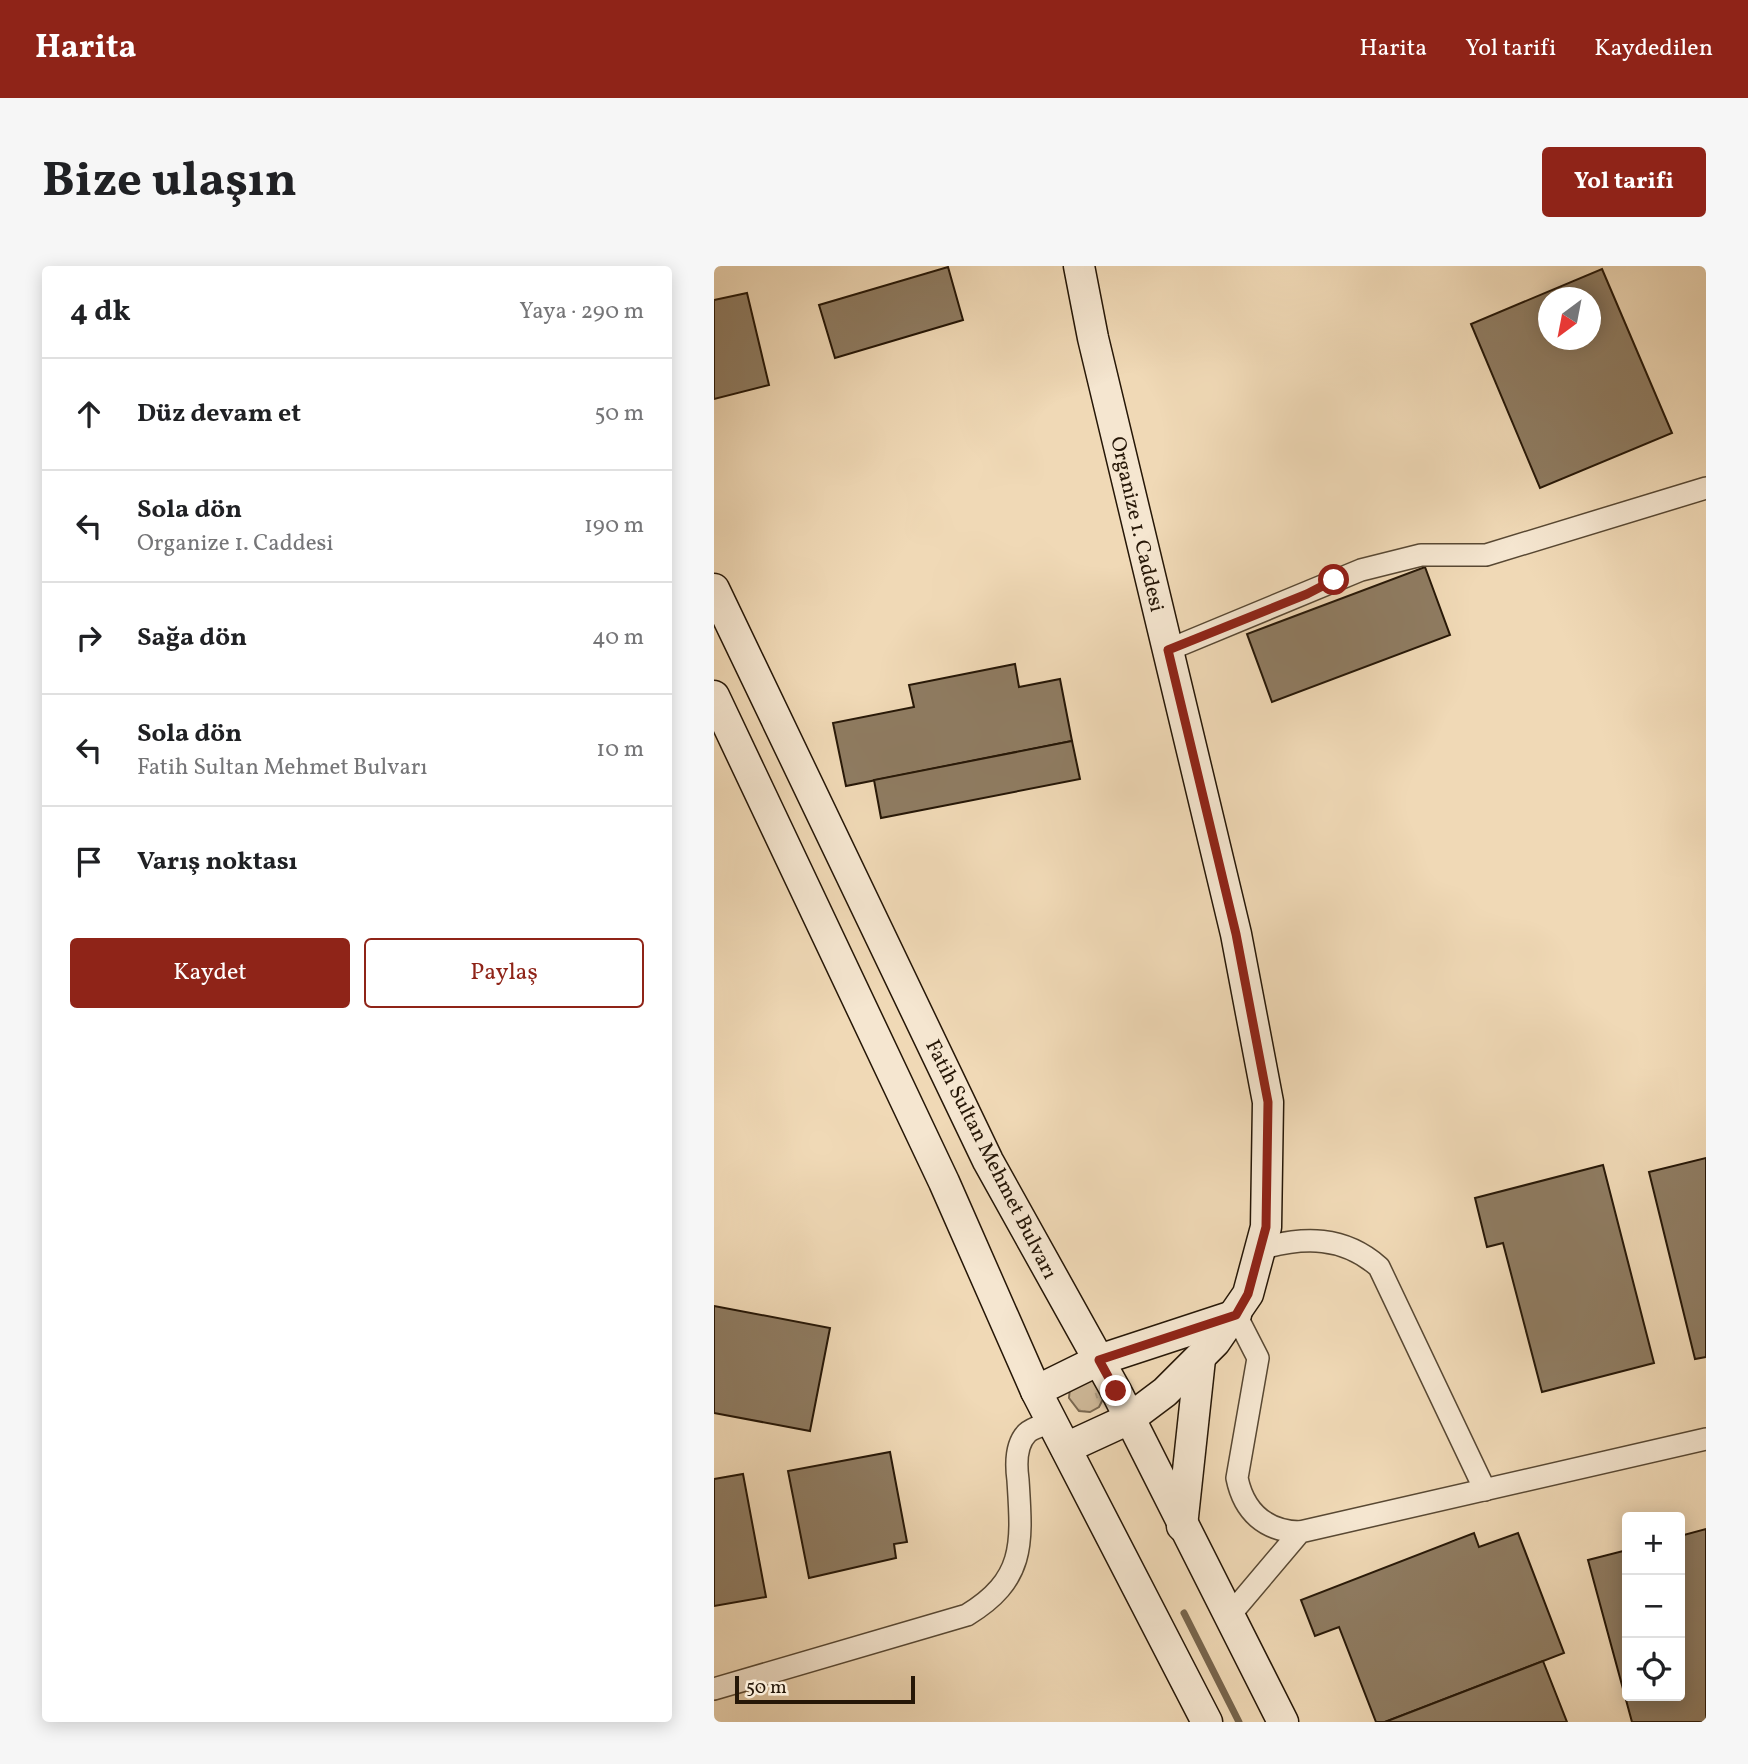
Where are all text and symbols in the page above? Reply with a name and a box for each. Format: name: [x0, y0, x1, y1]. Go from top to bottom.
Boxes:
text: Harita: [35, 26, 136, 72]
text: Harita: [1360, 32, 1427, 66]
text: Yol tarifi: [1465, 32, 1556, 66]
text: Kaydedilen: [1594, 32, 1713, 66]
button: Yol tarifi: [1542, 147, 1706, 217]
text: Bize ulaşın: [42, 148, 297, 217]
north arrow: [1538, 287, 1601, 350]
text: 4 dk: [70, 291, 131, 333]
text: Yaya · 290 m: [519, 296, 644, 328]
icon: ahead: [70, 395, 108, 433]
text: Düz devam et: [137, 396, 301, 432]
text: 50 m: [595, 398, 644, 430]
street label: Organize 1. Caddesi: [1102, 434, 1171, 615]
text: Sola dön: [137, 492, 242, 528]
icon: left: [70, 507, 108, 545]
text: 190 m: [584, 510, 644, 542]
text: Organize 1. Caddesi: [137, 528, 333, 560]
route start: [1318, 564, 1349, 595]
icon: right: [70, 619, 108, 657]
text: Sağa dön: [137, 620, 247, 656]
text: 40 m: [592, 622, 644, 654]
text: Sola dön: [137, 716, 242, 752]
icon: left: [70, 731, 108, 769]
text: 10 m: [596, 734, 644, 766]
text: Fatih Sultan Mehmet Bulvarı: [137, 752, 427, 784]
icon: arrive: [70, 843, 108, 881]
text: Varış noktası: [137, 844, 298, 880]
button: Kaydet: [70, 938, 350, 1008]
button: Paylaş: [364, 938, 644, 1008]
street label: Fatih Sultan Mehmet Bulvarı: [918, 1035, 1064, 1284]
route end: [1100, 1375, 1131, 1406]
map controls: [1622, 1512, 1685, 1701]
button: +: [1622, 1512, 1685, 1575]
button: −: [1622, 1575, 1685, 1638]
button: locate: [1622, 1638, 1685, 1701]
scale bar: [735, 1673, 915, 1705]
text: 50 m: [746, 1675, 787, 1701]

